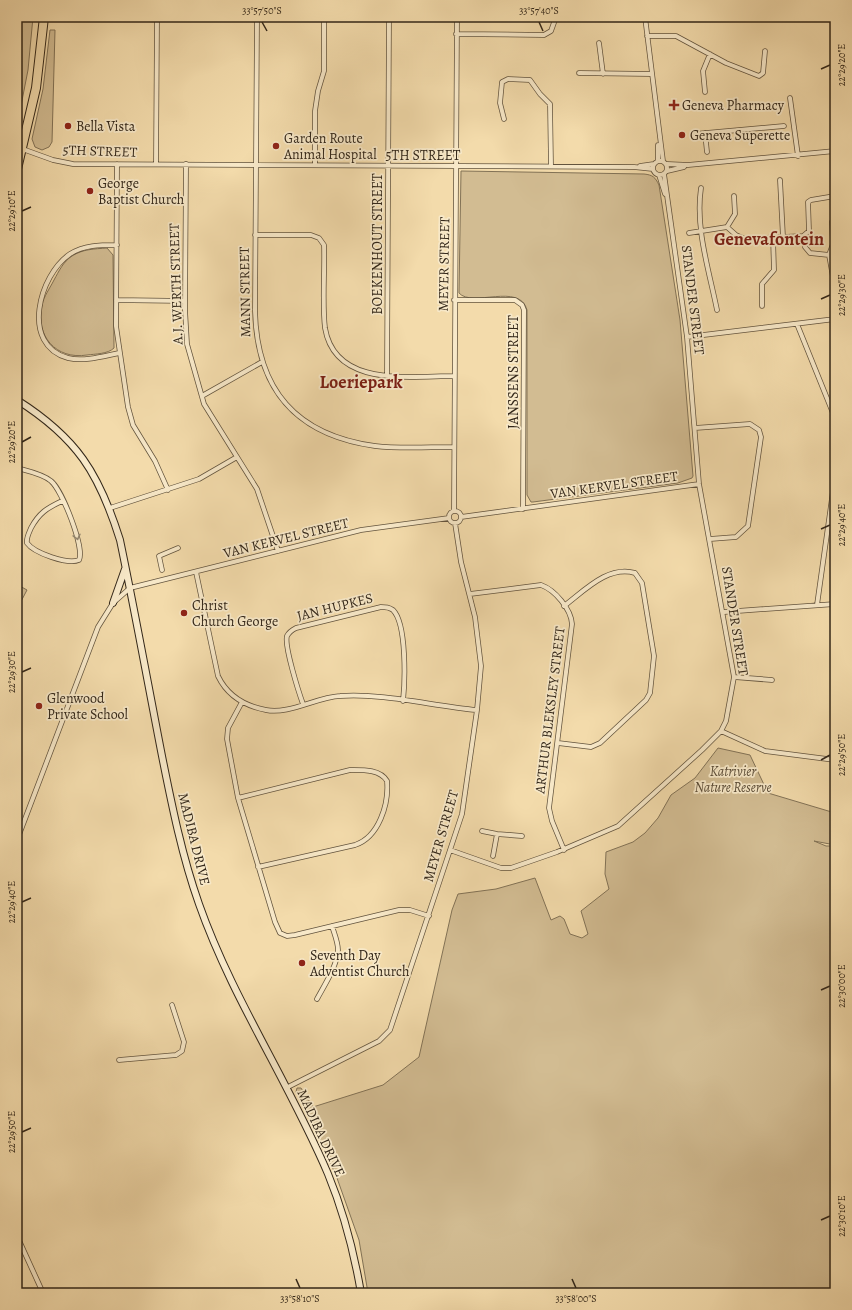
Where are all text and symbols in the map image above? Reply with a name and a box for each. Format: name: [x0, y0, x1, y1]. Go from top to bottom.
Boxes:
text: 33°57'50"S: [242, 4, 282, 17]
text: 33°57'40"S: [519, 4, 559, 17]
text: 22°29'20"E: [835, 44, 848, 86]
place label: Geneva Pharmacy: [682, 96, 785, 115]
marker: Geneva Pharmacy: [669, 100, 679, 110]
place label: Bella Vista: [76, 117, 136, 136]
marker: Bella Vista: [63, 121, 73, 131]
place label: Geneva Superette: [690, 126, 790, 145]
place label: Garden Route Animal Hospital: [283, 129, 377, 164]
marker: Geneva Superette: [677, 130, 687, 140]
street label: 5TH STREET: [62, 140, 138, 162]
marker: Garden Route Animal Hospital: [271, 141, 281, 151]
street label: 5TH STREET: [386, 146, 461, 165]
street label: BOEKENHOUT STREET: [368, 173, 387, 315]
place label: George Baptist Church: [98, 174, 185, 209]
marker: George Baptist Church: [85, 186, 95, 196]
text: 22°29'10"E: [5, 190, 18, 232]
street label: MEYER STREET: [434, 216, 454, 311]
street label: A.J. WERTH STREET: [164, 223, 188, 346]
district label: Genevafontein: [714, 227, 824, 251]
street label: STANDER STREET: [677, 244, 709, 356]
street label: MANN STREET: [235, 246, 255, 338]
text: 22°29'30"E: [835, 274, 848, 316]
street label: JANSSENS STREET: [504, 315, 523, 429]
district label: Loeriepark: [319, 370, 403, 394]
text: 22°29'20"E: [5, 421, 18, 463]
street label: VAN KERVEL STREET: [548, 467, 679, 504]
text: 22°29'40"E: [835, 504, 848, 546]
street label: VAN KERVEL STREET: [220, 513, 351, 563]
one-way arrow: [73, 534, 81, 540]
street label: STANDER STREET: [717, 565, 753, 677]
street label: JAN HUPKES: [295, 588, 375, 626]
place label: Christ Church George: [192, 596, 278, 631]
marker: Christ Church George: [179, 608, 189, 618]
street label: ARTHUR BLEKSLEY STREET: [530, 625, 570, 796]
text: 22°29'30"E: [5, 651, 18, 693]
place label: Glenwood Private School: [47, 689, 129, 724]
marker: Glenwood Private School: [34, 701, 44, 711]
text: 22°29'50"E: [835, 734, 848, 776]
park label: Katrivier Nature Reserve: [694, 762, 772, 797]
street label: MEYER STREET: [419, 788, 463, 884]
street label: MADIBA DRIVE: [173, 791, 215, 887]
text: 22°29'40"E: [5, 881, 18, 923]
place label: Seventh Day Adventist Church: [309, 946, 410, 981]
marker: Seventh Day Adventist Church: [297, 958, 307, 968]
text: 22°30'00"E: [835, 964, 848, 1008]
street label: MADIBA DRIVE: [292, 1086, 350, 1180]
text: 22°29'50"E: [5, 1111, 18, 1153]
text: 22°30'10"E: [835, 1195, 848, 1237]
text: 33°58'10"S: [280, 1292, 320, 1305]
text: 33°58'00"S: [555, 1292, 597, 1305]

